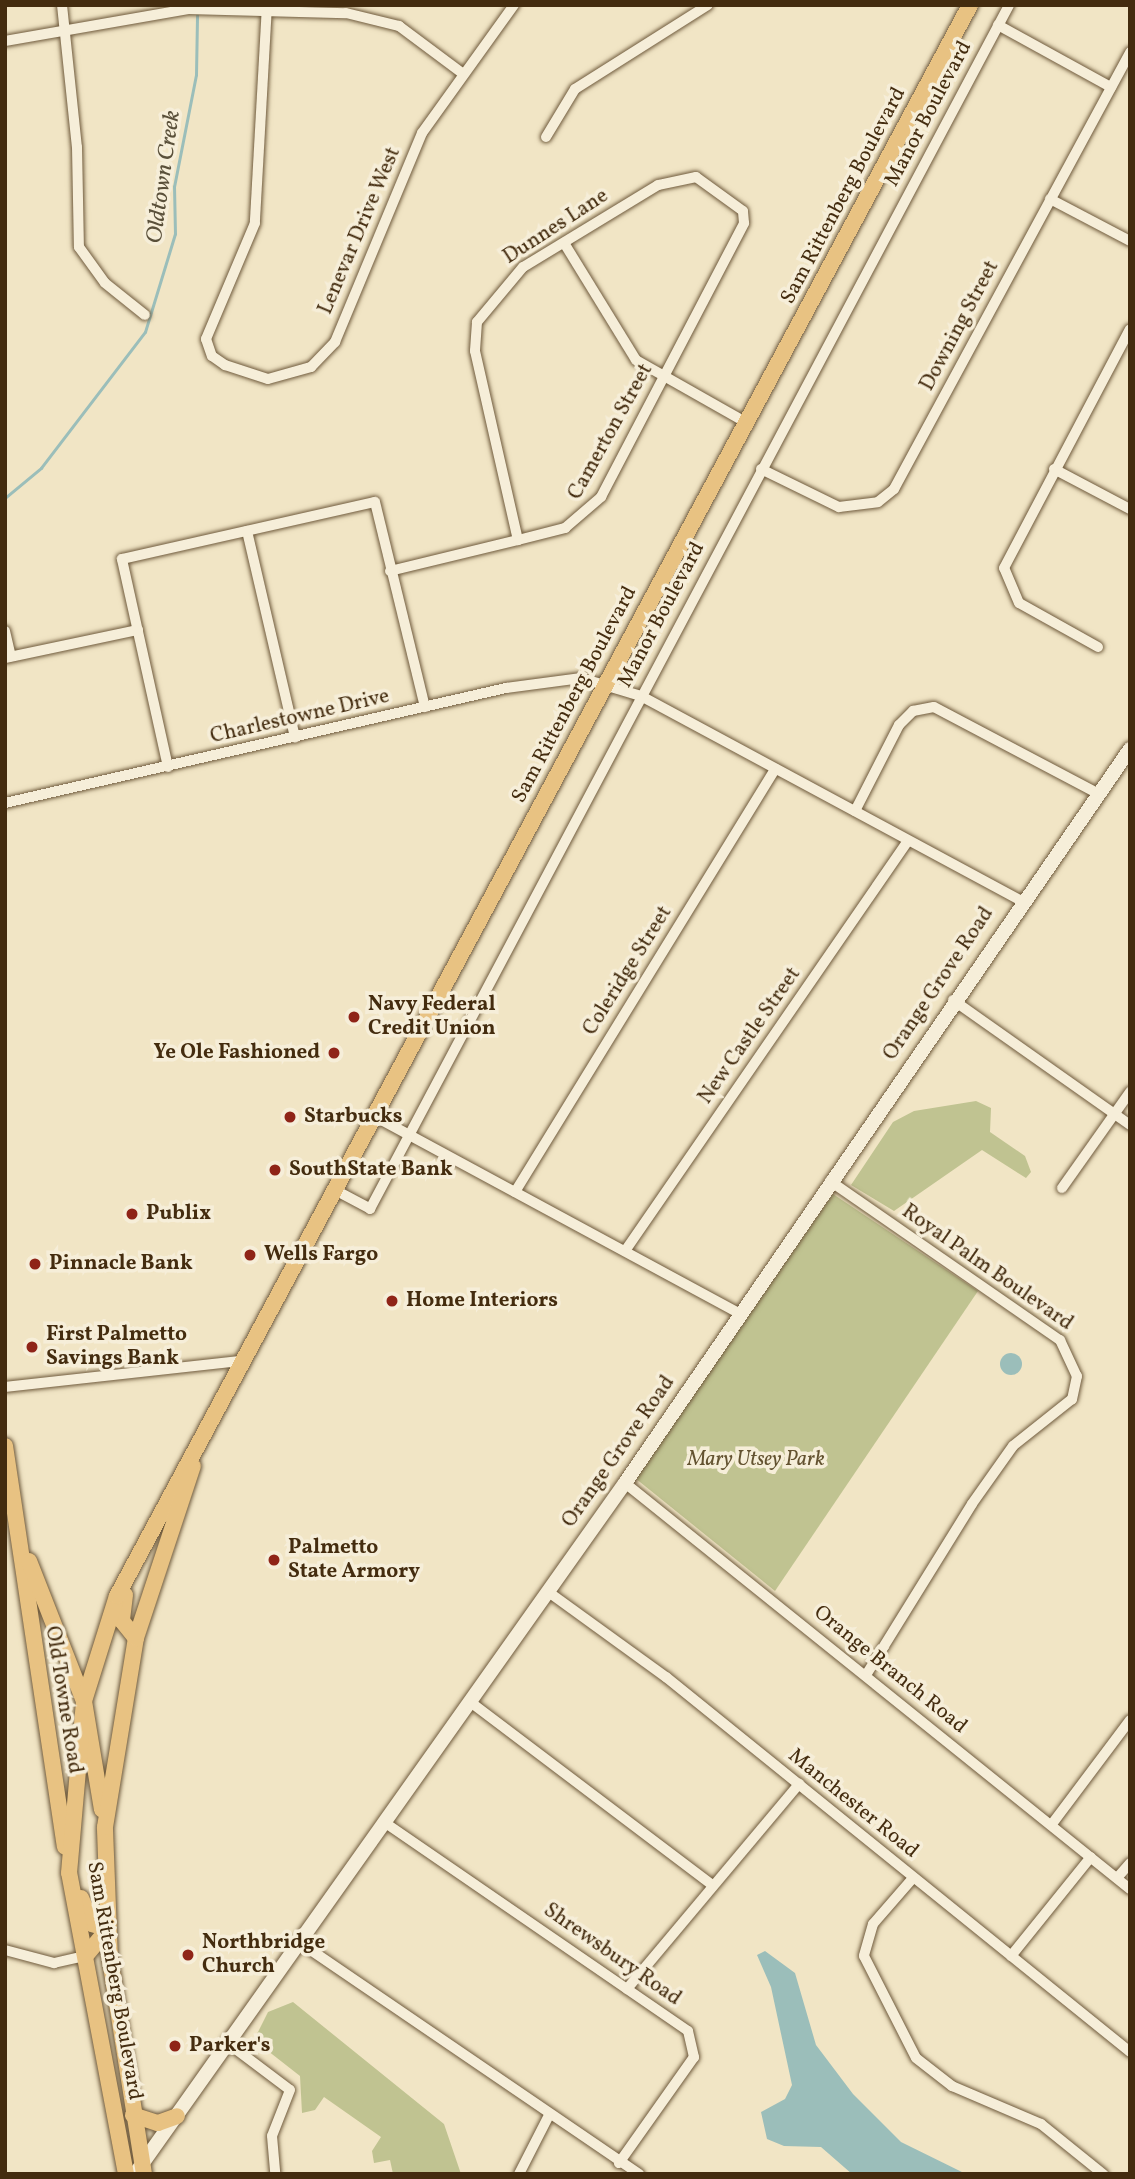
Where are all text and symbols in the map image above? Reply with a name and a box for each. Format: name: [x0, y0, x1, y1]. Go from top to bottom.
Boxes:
street label: Manor Boulevard: [880, 37, 978, 191]
street label: Sam Rittenberg Boulevard: [776, 83, 912, 309]
water label: Oldtown Creek: [141, 109, 187, 245]
street label: Lenevar Drive West: [313, 143, 407, 319]
street label: Dunnes Lane: [499, 184, 613, 270]
street label: Downing Street: [915, 257, 1005, 395]
street label: Camerton Street: [563, 360, 659, 504]
street label: Manor Boulevard: [613, 538, 711, 692]
street label: Sam Rittenberg Boulevard: [507, 582, 643, 808]
street label: Charlestowne Drive: [208, 684, 392, 750]
street label: Coleridge Street: [578, 902, 678, 1040]
street label: Orange Grove Road: [878, 903, 1000, 1065]
street label: New Castle Street: [693, 963, 807, 1109]
place label: Navy Federal Credit Union: [368, 992, 496, 1042]
marker: Navy Federal Credit Union: [346, 1009, 362, 1025]
place label: Ye Ole Fashioned: [153, 1040, 320, 1066]
marker: Ye Ole Fashioned: [326, 1045, 342, 1061]
place label: Starbucks: [304, 1104, 402, 1130]
marker: Starbucks: [282, 1109, 298, 1125]
place label: SouthState Bank: [289, 1157, 453, 1183]
marker: SouthState Bank: [267, 1162, 283, 1178]
street label: Royal Palm Boulevard: [897, 1199, 1077, 1337]
place label: Publix: [146, 1201, 211, 1227]
marker: Publix: [124, 1206, 140, 1222]
place label: Wells Fargo: [264, 1242, 378, 1268]
marker: Wells Fargo: [242, 1247, 258, 1263]
place label: Pinnacle Bank: [49, 1251, 193, 1277]
marker: Pinnacle Bank: [27, 1256, 43, 1272]
place label: Home Interiors: [406, 1288, 558, 1314]
marker: Home Interiors: [384, 1293, 400, 1309]
place label: First Palmetto Savings Bank: [46, 1322, 187, 1372]
marker: First Palmetto Savings Bank: [24, 1339, 40, 1355]
street label: Orange Grove Road: [557, 1371, 681, 1533]
park label: Mary Utsey Park: [687, 1447, 825, 1473]
place label: Palmetto State Armory: [288, 1535, 420, 1585]
marker: Palmetto State Armory: [266, 1552, 282, 1568]
street label: Orange Branch Road: [808, 1600, 972, 1740]
street label: Old Towne Road: [39, 1624, 87, 1776]
street label: Manchester Road: [783, 1744, 923, 1864]
street label: Sam Rittenberg Boulevard: [81, 1860, 147, 2102]
street label: Shrewsbury Road: [538, 1898, 686, 2012]
place label: Northbridge Church: [202, 1930, 325, 1980]
marker: Northbridge Church: [180, 1947, 196, 1963]
place label: Parker's: [189, 2033, 270, 2059]
marker: Parker's: [167, 2038, 183, 2054]

